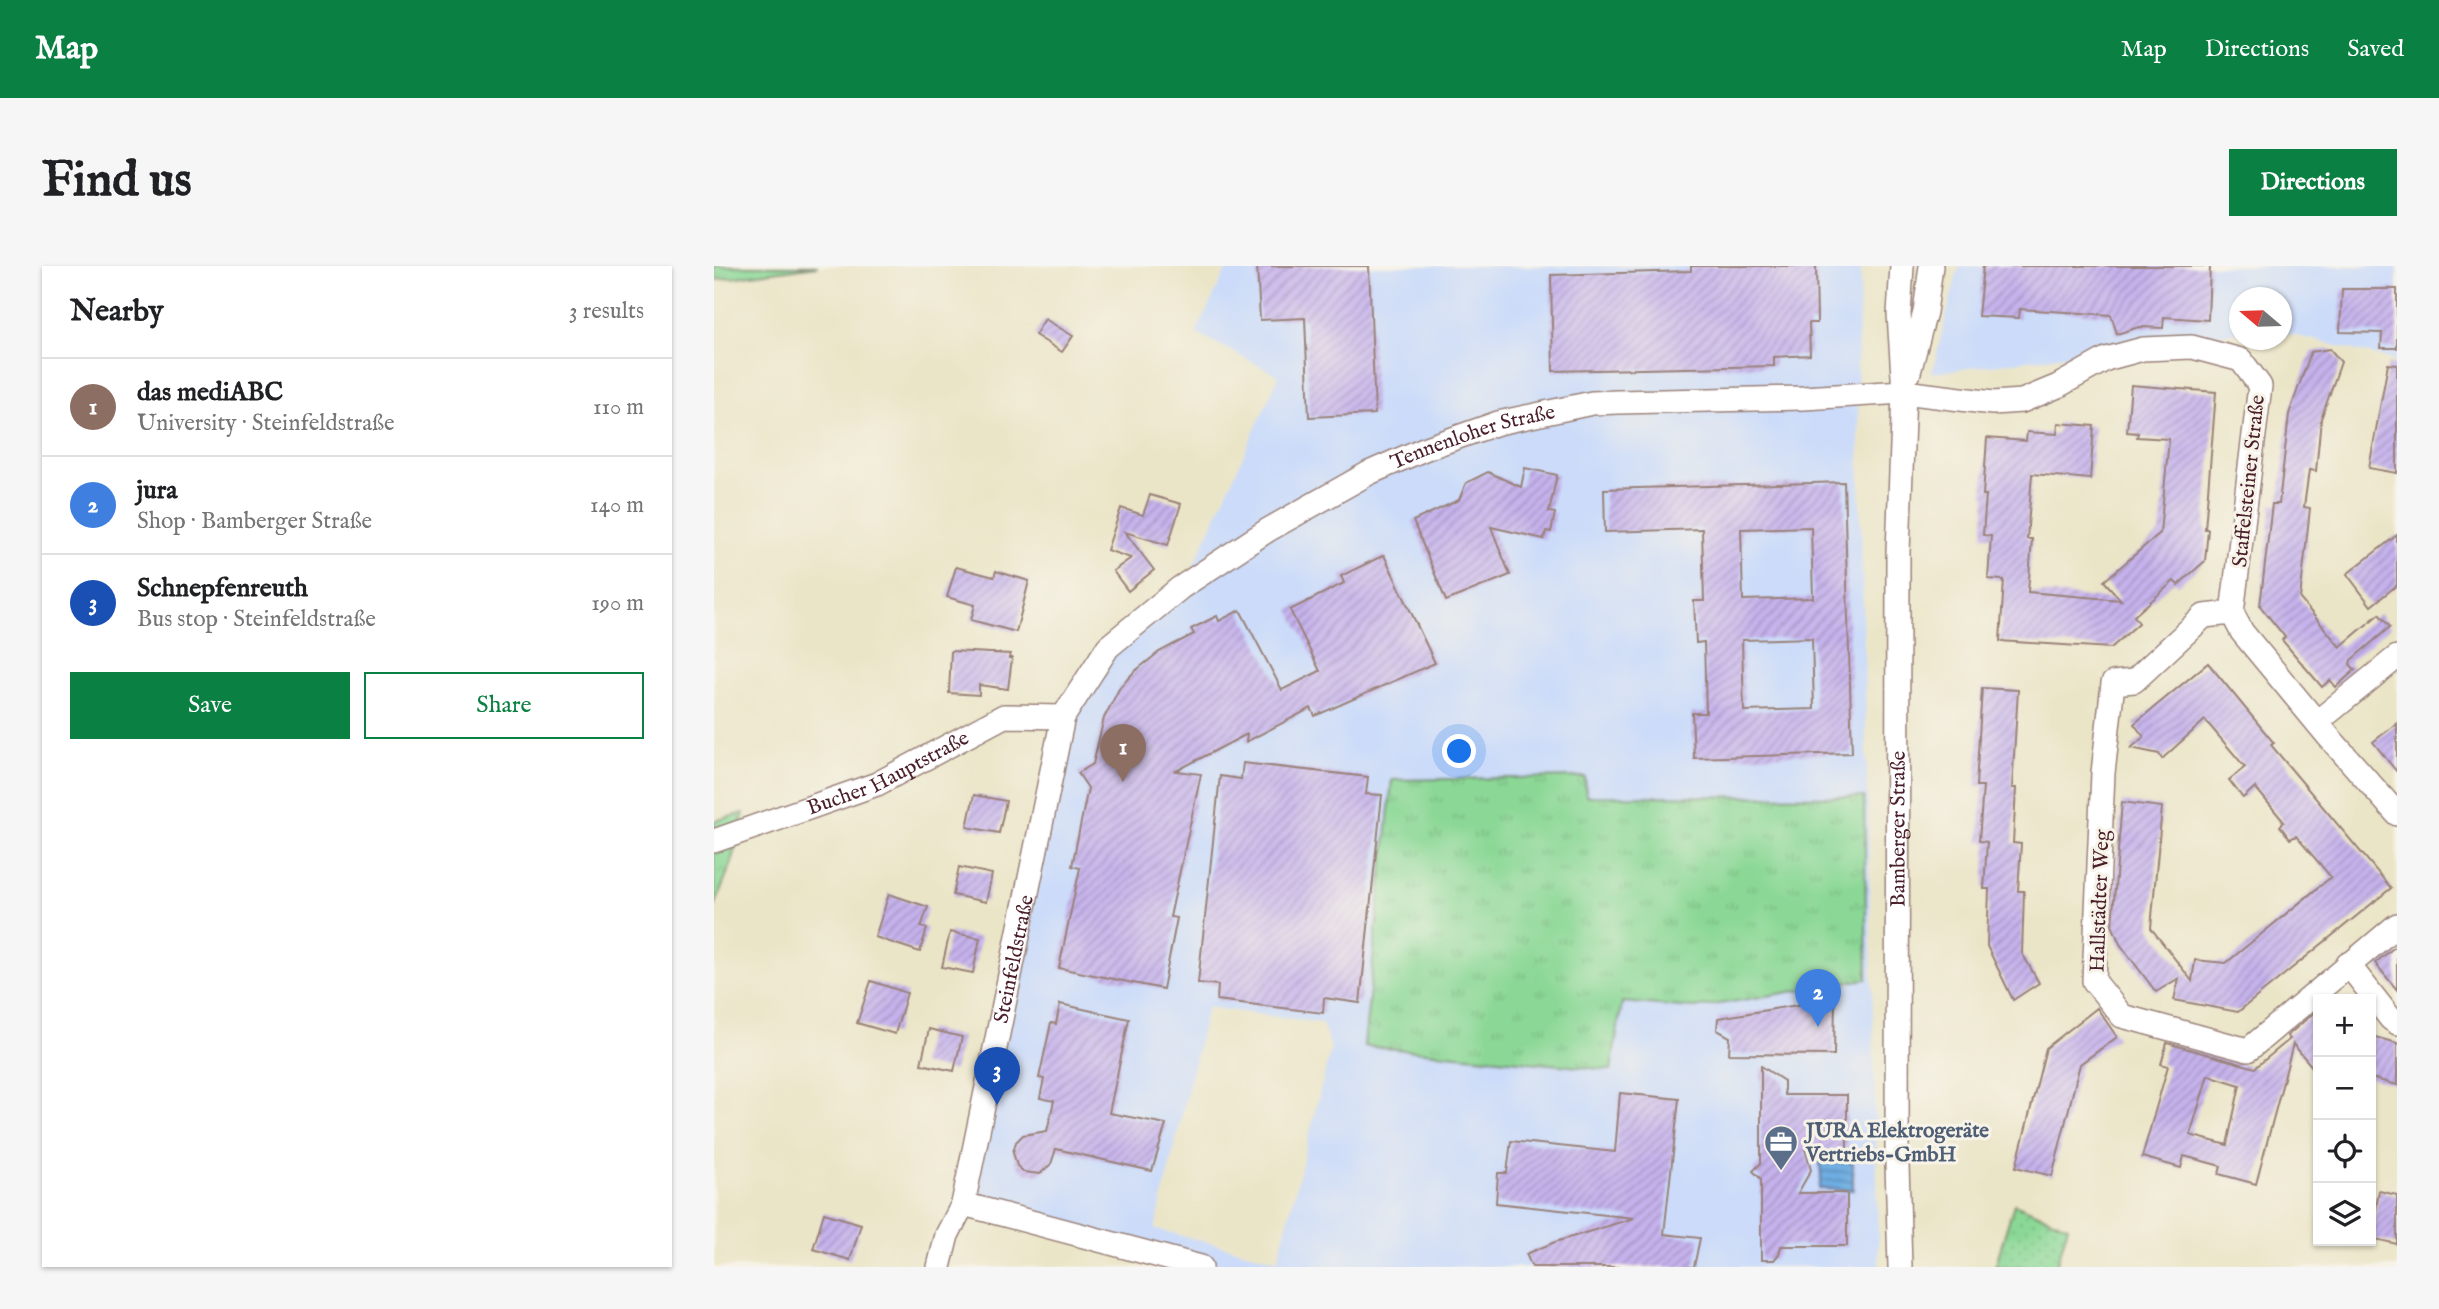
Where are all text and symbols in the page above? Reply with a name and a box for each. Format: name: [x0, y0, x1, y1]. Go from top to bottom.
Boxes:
text: Map: [35, 28, 98, 70]
text: Map: [2121, 34, 2167, 65]
text: Directions: [2205, 34, 2309, 65]
text: Saved: [2347, 34, 2404, 65]
button: Directions: [2229, 149, 2397, 216]
text: Find us: [42, 151, 192, 213]
north arrow: [2229, 287, 2292, 350]
text: Nearby: [70, 293, 163, 331]
text: 3 results: [569, 297, 644, 326]
text: das mediABC: [137, 376, 283, 409]
text: 1: [89, 393, 97, 422]
text: 110 m: [593, 393, 644, 422]
street label: Staffelsteiner Straße: [2227, 393, 2272, 569]
street label: Tennenloher Straße: [1387, 399, 1558, 477]
text: University · Steinfeldstraße: [137, 409, 394, 438]
text: jura: [137, 474, 177, 507]
text: 2: [88, 491, 98, 520]
text: 140 m: [590, 491, 644, 520]
text: Shop · Bamberger Straße: [137, 507, 372, 536]
text: Schnepfenreuth: [137, 572, 308, 605]
text: 3: [89, 589, 97, 618]
text: 190 m: [591, 589, 644, 618]
text: Bus stop · Steinfeldstraße: [137, 605, 376, 634]
button: Save: [70, 672, 350, 739]
button: Share: [364, 672, 644, 739]
pin: 1: [1100, 724, 1146, 782]
street label: Bucher Hauptstraße: [804, 725, 974, 822]
your location: [1442, 734, 1476, 768]
street label: Bamberger Straße: [1885, 750, 1913, 907]
street label: Hallstädter Weg: [2085, 829, 2117, 973]
street label: Steinfeldstraße: [988, 892, 1041, 1026]
pin: 2: [1795, 969, 1841, 1027]
map controls: [2313, 994, 2376, 1246]
button: +: [2313, 994, 2376, 1057]
pin: 3: [974, 1047, 1020, 1105]
button: −: [2313, 1057, 2376, 1120]
place label: JURA Elektrogeräte Vertriebs-GmbH: [1803, 1118, 1989, 1169]
button: locate: [2313, 1120, 2376, 1183]
office icon: JURA Elektrogeräte Vertriebs-GmbH: [1762, 1123, 1800, 1172]
button: layers: [2313, 1183, 2376, 1246]

